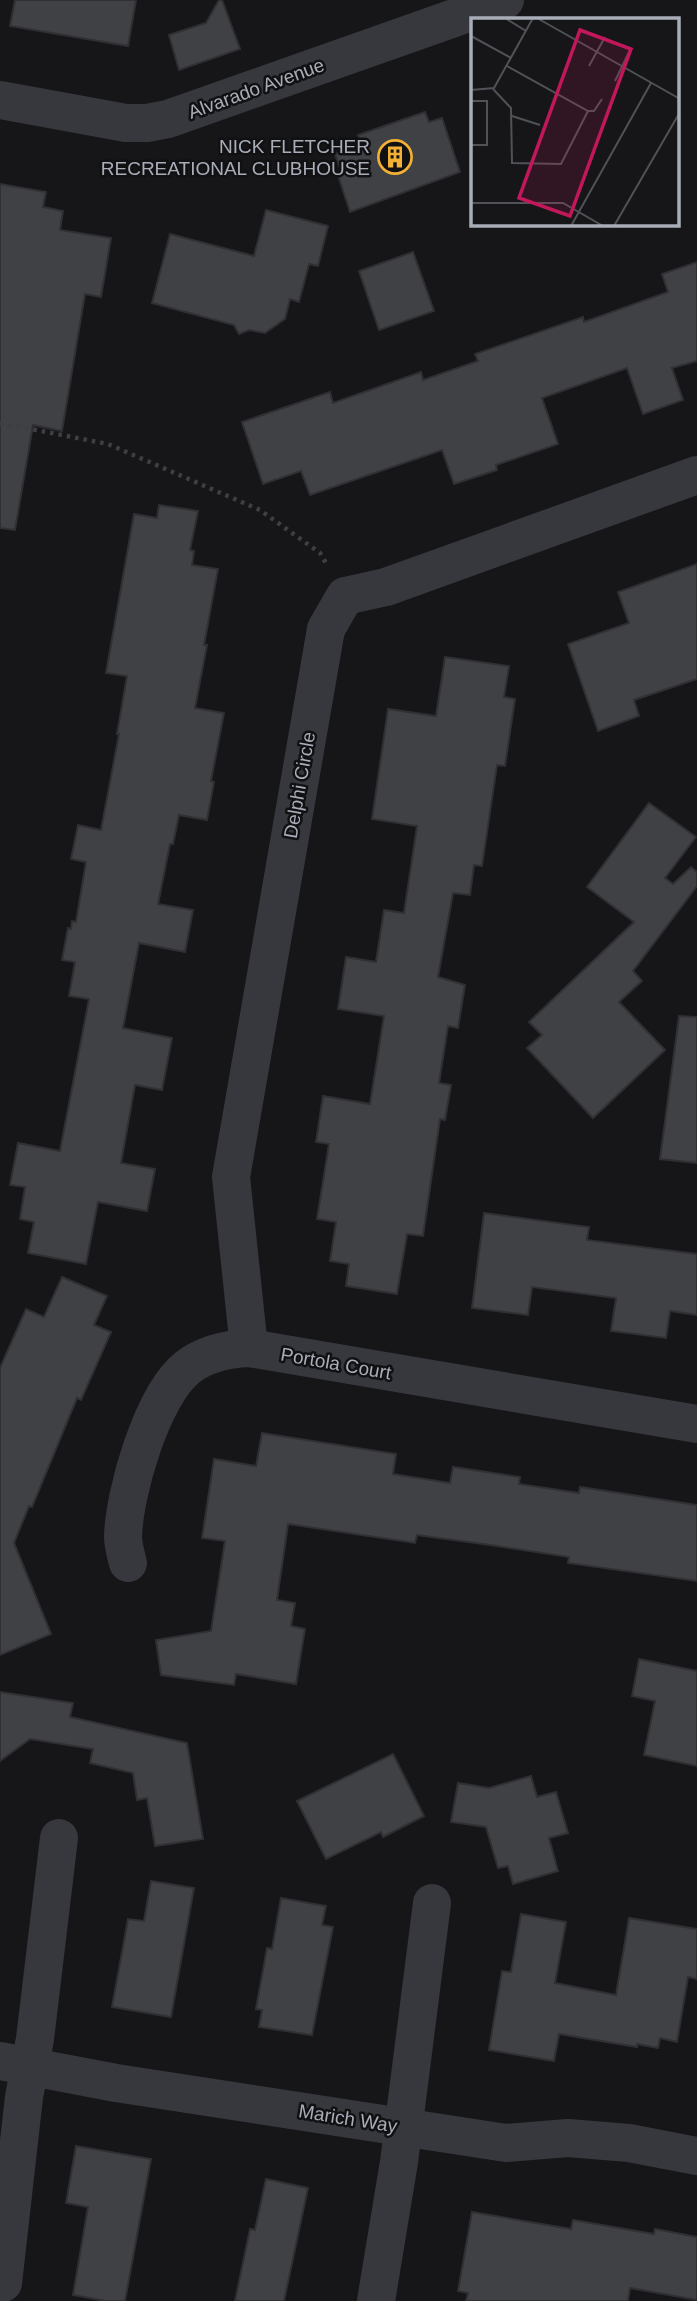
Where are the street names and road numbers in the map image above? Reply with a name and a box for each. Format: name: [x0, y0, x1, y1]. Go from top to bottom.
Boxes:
street label: Alvarado Avenue: [185, 54, 327, 123]
street label: Delphi Circle: [280, 730, 319, 840]
street label: Portola Court: [279, 1343, 394, 1384]
street label: Marich Way: [297, 2100, 399, 2137]

